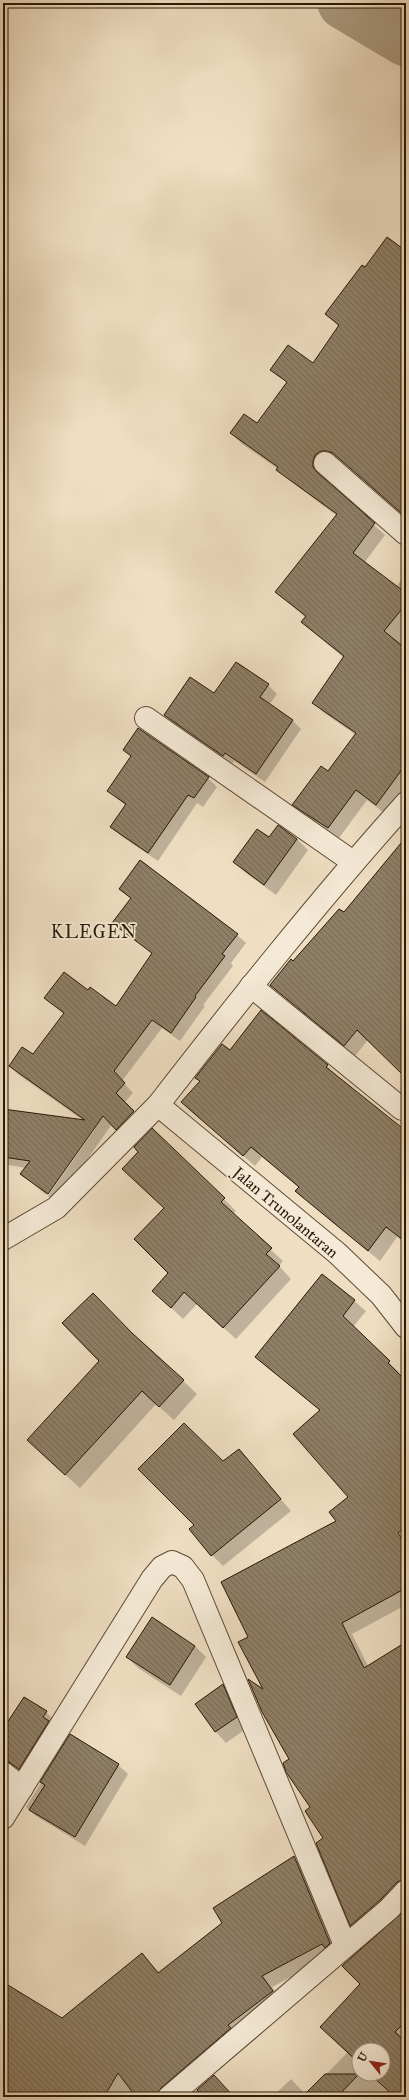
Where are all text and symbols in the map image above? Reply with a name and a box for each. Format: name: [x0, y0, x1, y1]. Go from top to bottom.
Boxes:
district label: KLEGEN: [51, 921, 137, 943]
street label: Jalan Trunolantaran: [227, 1162, 342, 1263]
north arrow: [351, 2042, 391, 2082]
text: U: [355, 2050, 371, 2064]

